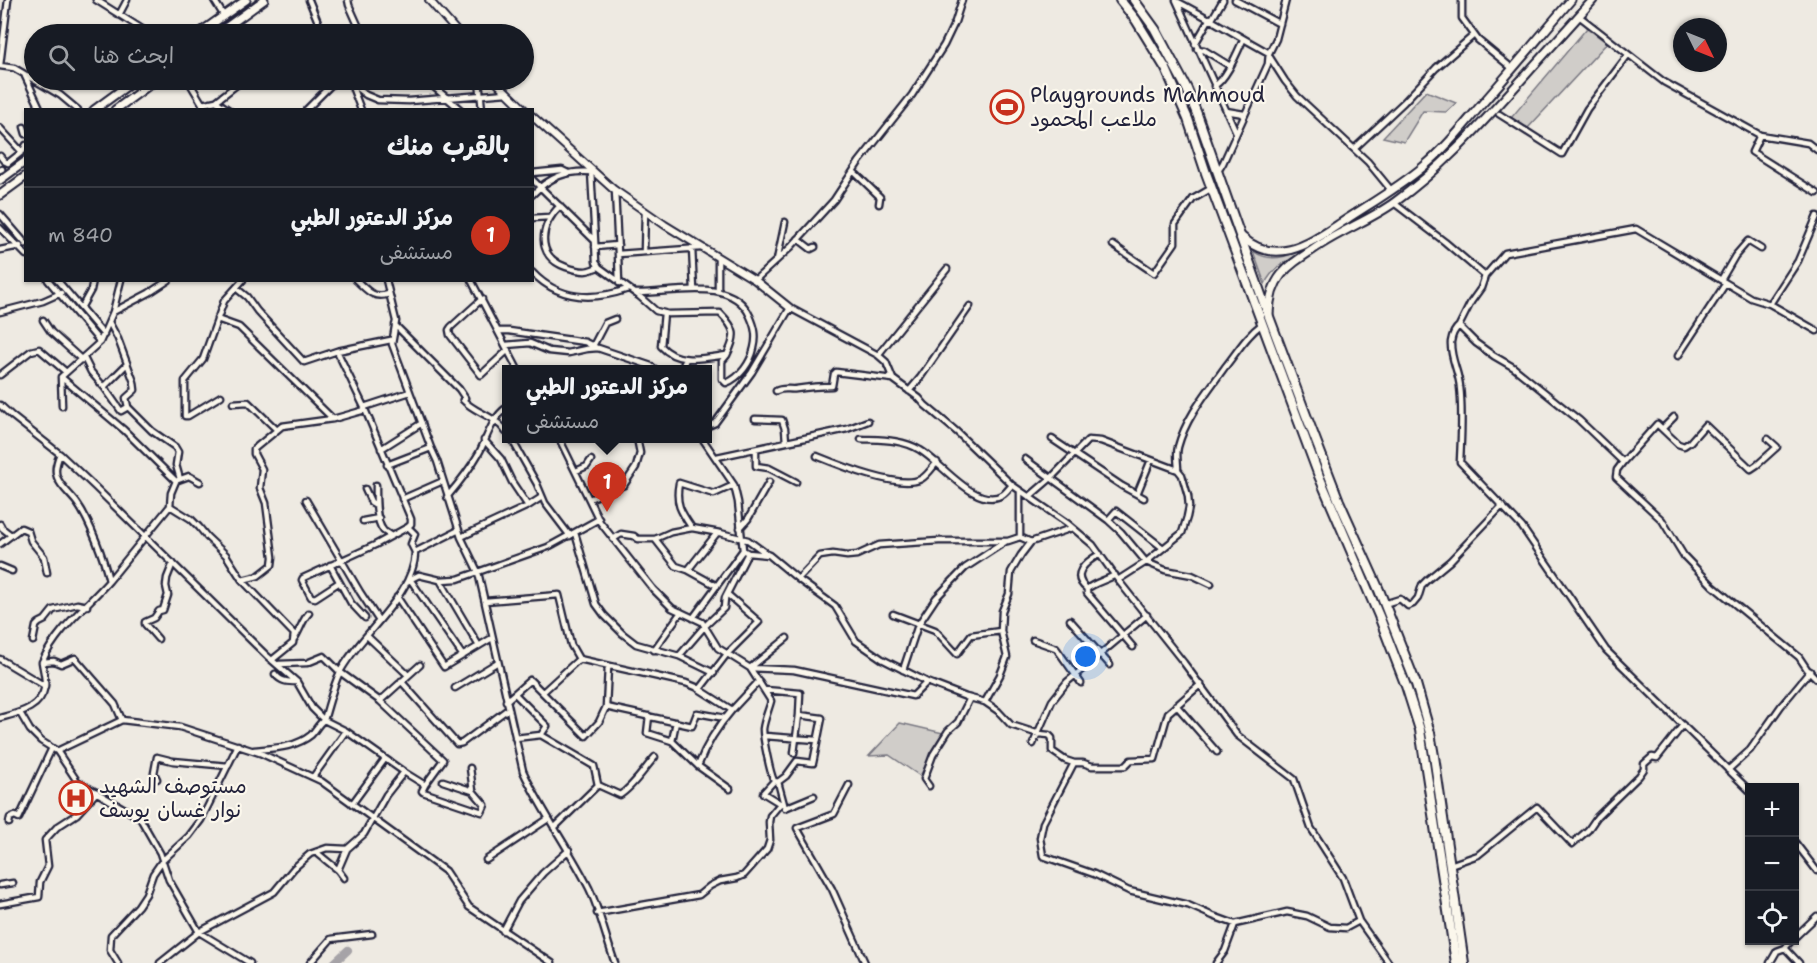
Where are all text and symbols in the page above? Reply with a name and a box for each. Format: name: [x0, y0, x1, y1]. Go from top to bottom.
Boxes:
north arrow: [1673, 18, 1727, 72]
search box: [24, 24, 534, 90]
icon: search: [45, 41, 78, 74]
text: ابحث هنا: [93, 41, 174, 70]
place label: Playgrounds Mahmoud ملاعب المحمود: [1030, 81, 1265, 133]
sports icon: Playgrounds Mahmoud ملاعب المحمود: [989, 89, 1025, 125]
text: بالقرب منك: [387, 128, 510, 163]
text: مركز الدعتور الطبي: [291, 203, 453, 232]
text: 840 m: [48, 222, 113, 248]
text: 1: [486, 222, 495, 248]
text: مستشفى: [380, 239, 453, 265]
popup: [502, 365, 712, 443]
text: مركز الدعتور الطبي: [526, 372, 688, 401]
text: مستشفى: [526, 408, 599, 434]
pin: 1: [588, 462, 626, 512]
your location: [1071, 642, 1100, 671]
place label: مستوصف الشهيد نوار غسان يوسف: [99, 772, 247, 824]
hospital icon: مستوصف الشهيد نوار غسان يوسف: [58, 780, 94, 816]
map controls: [1745, 783, 1799, 945]
button: +: [1745, 783, 1799, 837]
button: −: [1745, 837, 1799, 891]
button: locate: [1745, 891, 1799, 945]

